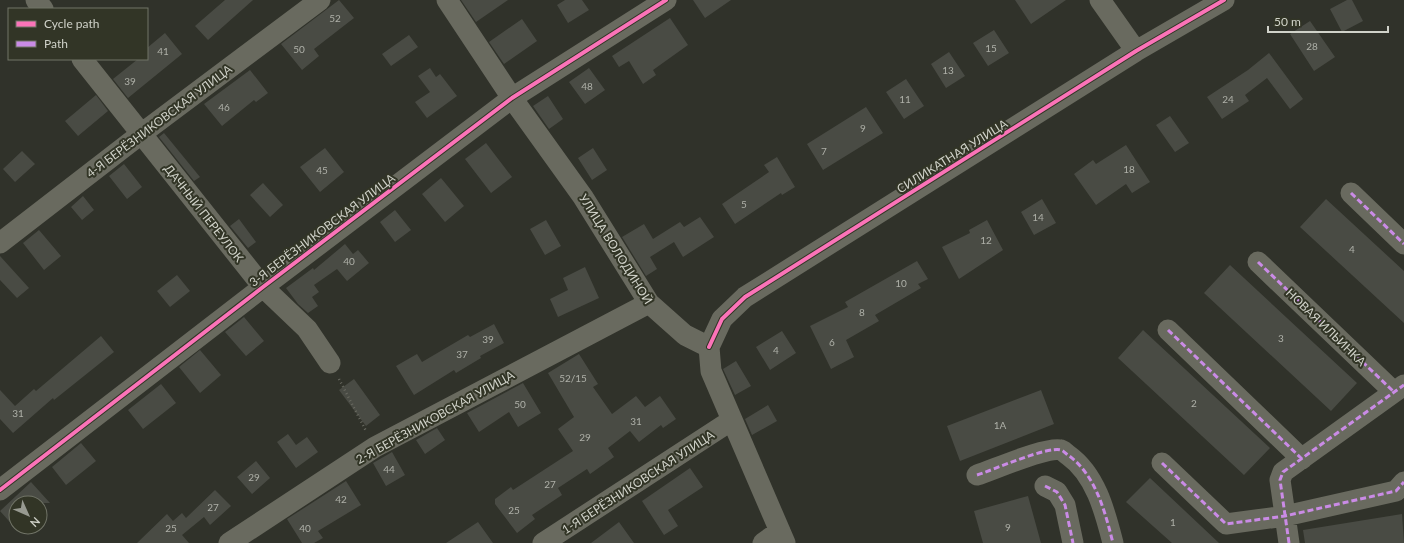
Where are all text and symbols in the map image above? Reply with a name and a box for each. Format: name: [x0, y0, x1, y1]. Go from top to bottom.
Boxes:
legend: [8, 8, 148, 60]
scale bar: [1268, 8, 1388, 34]
house number: 52: [329, 12, 341, 24]
text: 50 m: [1274, 14, 1301, 29]
text: Cycle path: [44, 16, 99, 31]
text: Path: [44, 36, 68, 51]
house number: 28: [1306, 40, 1318, 52]
house number: 15: [985, 42, 997, 54]
house number: 50: [293, 43, 305, 55]
house number: 41: [157, 45, 169, 57]
street label: 4-Я БЕРЁЗНИКОВСКАЯ УЛИЦА: [83, 61, 236, 181]
house number: 13: [942, 64, 954, 76]
house number: 39: [124, 75, 136, 87]
house number: 48: [581, 80, 593, 92]
house number: 11: [899, 93, 911, 105]
house number: 24: [1222, 93, 1234, 105]
house number: 46: [218, 101, 230, 113]
street label: СИЛИКАТНАЯ УЛИЦА: [894, 115, 1011, 196]
house number: 9: [860, 122, 866, 134]
house number: 7: [821, 145, 827, 157]
street label: ДАЧНЫЙ ПЕРЕУЛОК: [161, 161, 247, 265]
house number: 18: [1123, 163, 1135, 175]
house number: 45: [316, 164, 328, 176]
street label: 3-Я БЕРЁЗНИКОВСКАЯ УЛИЦА: [246, 170, 399, 290]
street label: УЛИЦА ВОЛОДИНОЙ: [576, 191, 656, 307]
house number: 5: [741, 198, 747, 210]
house number: 14: [1032, 211, 1044, 223]
house number: 12: [980, 234, 992, 246]
house number: 4: [1349, 243, 1355, 255]
house number: 40: [343, 255, 355, 267]
house number: 10: [895, 277, 907, 289]
street label: НОВАЯ ИЛЬИНКА: [1283, 285, 1370, 370]
house number: 8: [859, 306, 865, 318]
house number: 3: [1278, 332, 1284, 344]
house number: 39: [482, 333, 494, 345]
house number: 6: [829, 336, 835, 348]
house number: 4: [773, 344, 779, 356]
house number: 37: [456, 348, 468, 360]
street label: 2-Я БЕРЁЗНИКОВСКАЯ УЛИЦА: [353, 367, 518, 467]
house number: 52/15: [559, 372, 587, 384]
house number: 2: [1191, 397, 1197, 409]
house number: 50: [514, 398, 526, 410]
house number: 31: [12, 407, 24, 419]
house number: 31: [630, 415, 642, 427]
house number: 1А: [994, 419, 1007, 431]
street label: 1-Я БЕРЁЗНИКОВСКАЯ УЛИЦА: [559, 427, 718, 537]
house number: 29: [579, 431, 591, 443]
house number: 44: [383, 463, 395, 475]
house number: 29: [248, 471, 260, 483]
house number: 27: [544, 478, 556, 490]
house number: 42: [335, 493, 347, 505]
north arrow: [8, 495, 48, 535]
house number: 27: [207, 501, 219, 513]
house number: 25: [508, 504, 520, 516]
text: N: [28, 515, 43, 530]
house number: 1: [1170, 516, 1176, 528]
house number: 9: [1005, 521, 1011, 533]
house number: 25: [165, 522, 177, 534]
house number: 40: [299, 522, 311, 534]

